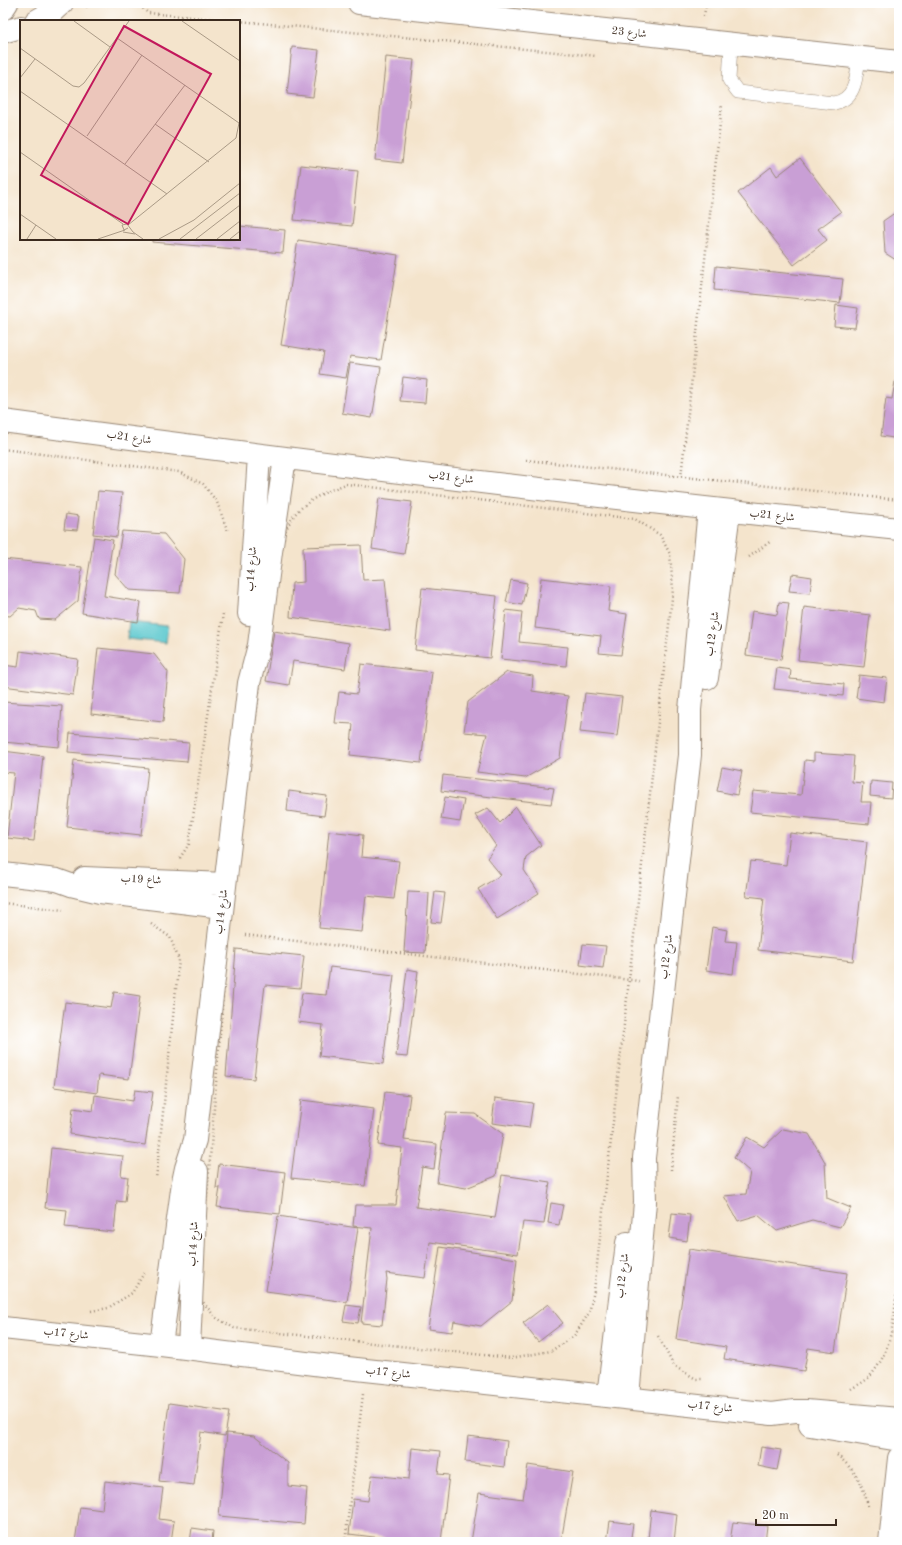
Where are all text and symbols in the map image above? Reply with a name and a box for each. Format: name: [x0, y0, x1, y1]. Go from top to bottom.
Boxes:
inset map: [20, 20, 240, 240]
street label: شارع 23: [611, 26, 647, 43]
street label: شارع 21ب: [105, 429, 152, 450]
street label: شارع 21ب: [428, 470, 474, 489]
street label: شارع 21ب: [749, 508, 795, 527]
street label: شارع 14ب: [245, 546, 262, 592]
street label: شارع 12ب: [704, 611, 725, 658]
street label: شاع 19ب: [120, 873, 162, 890]
street label: شارع 14ب: [214, 889, 233, 935]
street label: شارع 12ب: [659, 934, 678, 980]
street label: شارع 14ب: [187, 1221, 204, 1267]
street label: شارع 12ب: [615, 1253, 634, 1299]
street label: شارع 17ب: [43, 1326, 89, 1345]
street label: شارع 17ب: [365, 1365, 411, 1384]
street label: شارع 17ب: [687, 1399, 733, 1418]
scale bar: [756, 1501, 836, 1527]
text: 20 m: [762, 1510, 789, 1522]

